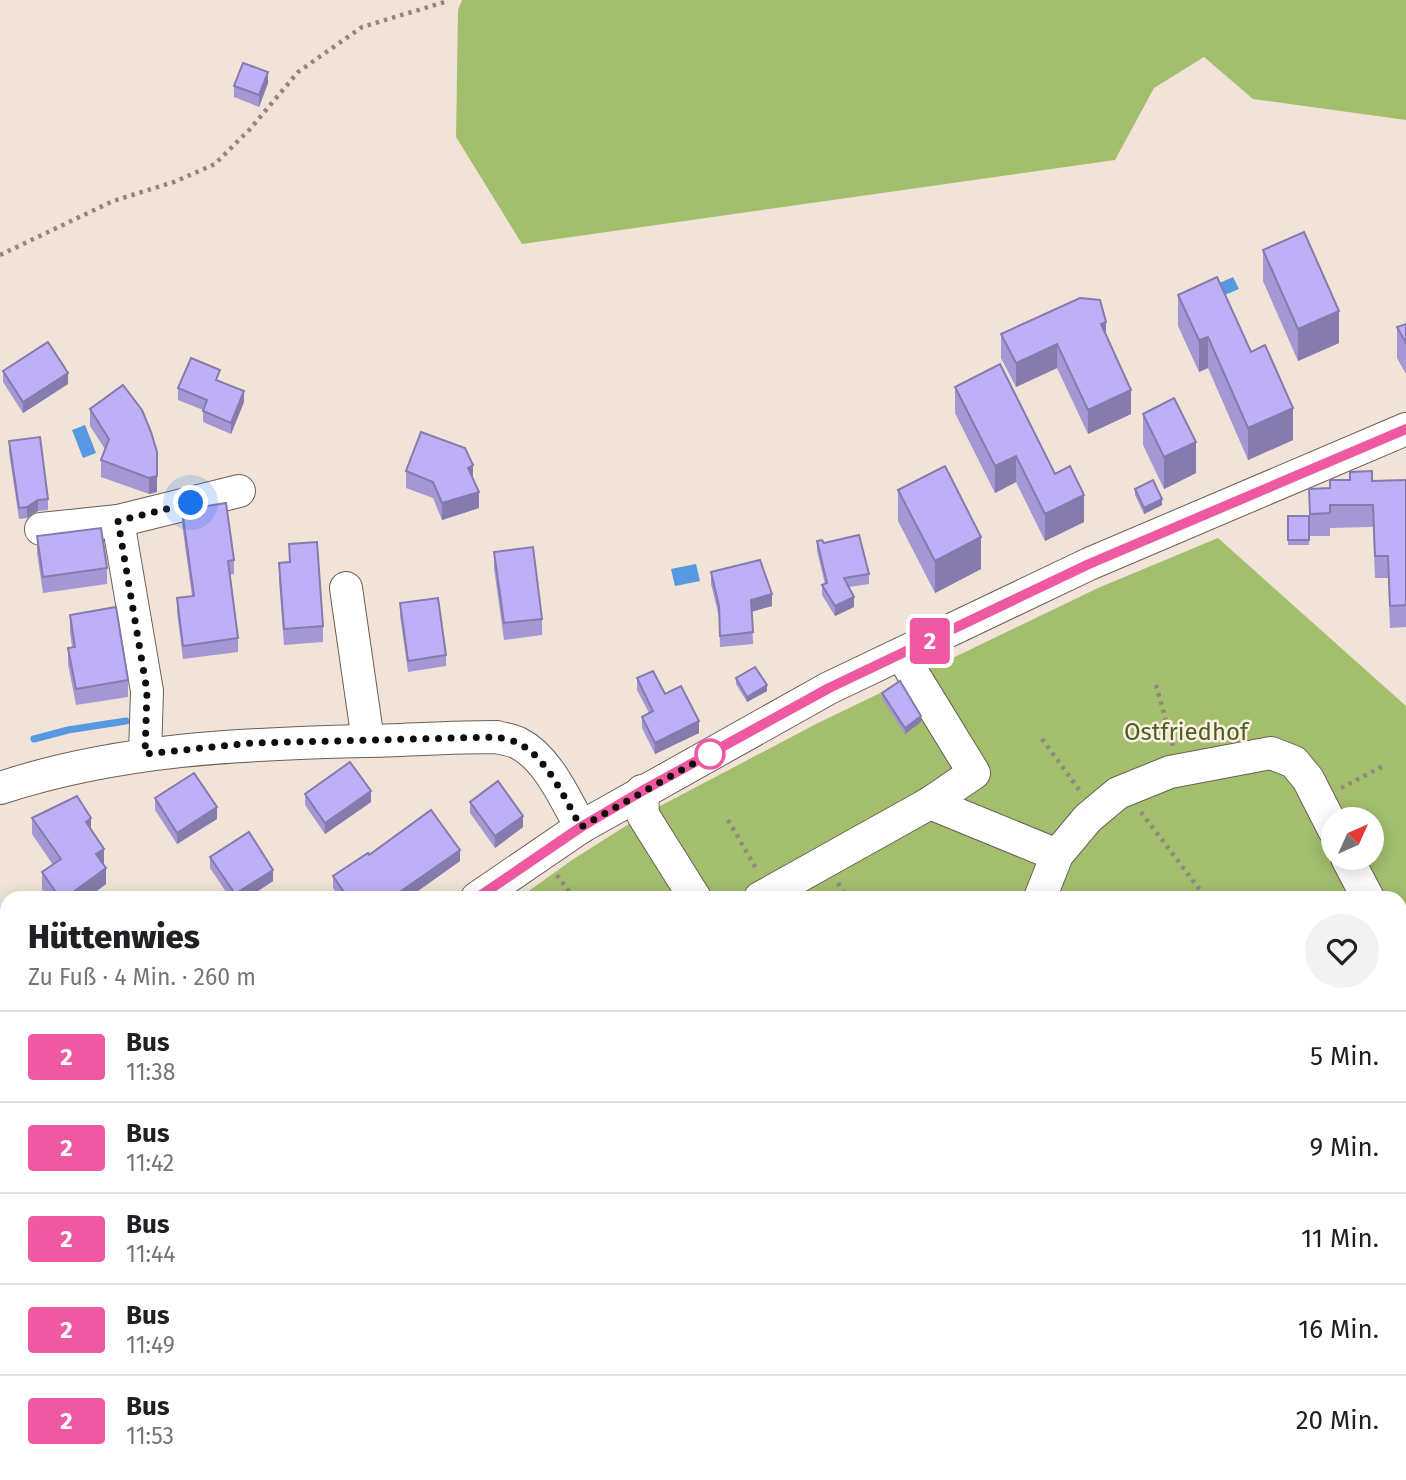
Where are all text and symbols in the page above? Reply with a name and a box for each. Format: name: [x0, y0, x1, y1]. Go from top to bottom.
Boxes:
your location: [173, 485, 208, 520]
line badge: 2: [907, 618, 953, 664]
text: 2: [924, 627, 936, 655]
park label: Ostfriedhof: [1124, 718, 1250, 746]
unlabelled marker: [695, 739, 725, 769]
north arrow: [1321, 807, 1384, 870]
map controls: [1321, 807, 1384, 870]
button: heart: [1305, 914, 1379, 988]
text: Hüttenwies: [28, 917, 200, 957]
text: Zu Fuß · 4 Min. · 260 m: [28, 963, 256, 991]
text: Bus: [126, 1027, 169, 1058]
text: 5 Min.: [1310, 1041, 1379, 1072]
text: 2: [60, 1043, 73, 1071]
text: 11:38: [126, 1058, 175, 1086]
text: Bus: [126, 1118, 169, 1149]
text: 9 Min.: [1309, 1132, 1379, 1163]
text: 2: [60, 1134, 73, 1162]
text: 11:42: [126, 1149, 174, 1177]
text: Bus: [126, 1209, 169, 1240]
text: 11 Min.: [1301, 1223, 1379, 1254]
text: 2: [60, 1225, 73, 1253]
text: 11:44: [126, 1240, 175, 1268]
text: Bus: [126, 1300, 169, 1331]
text: 16 Min.: [1298, 1314, 1379, 1345]
text: 2: [60, 1316, 73, 1344]
text: 11:49: [126, 1331, 175, 1359]
text: Bus: [126, 1391, 169, 1422]
text: 20 Min.: [1296, 1405, 1379, 1436]
text: 2: [60, 1407, 73, 1435]
text: 11:53: [126, 1422, 174, 1450]

